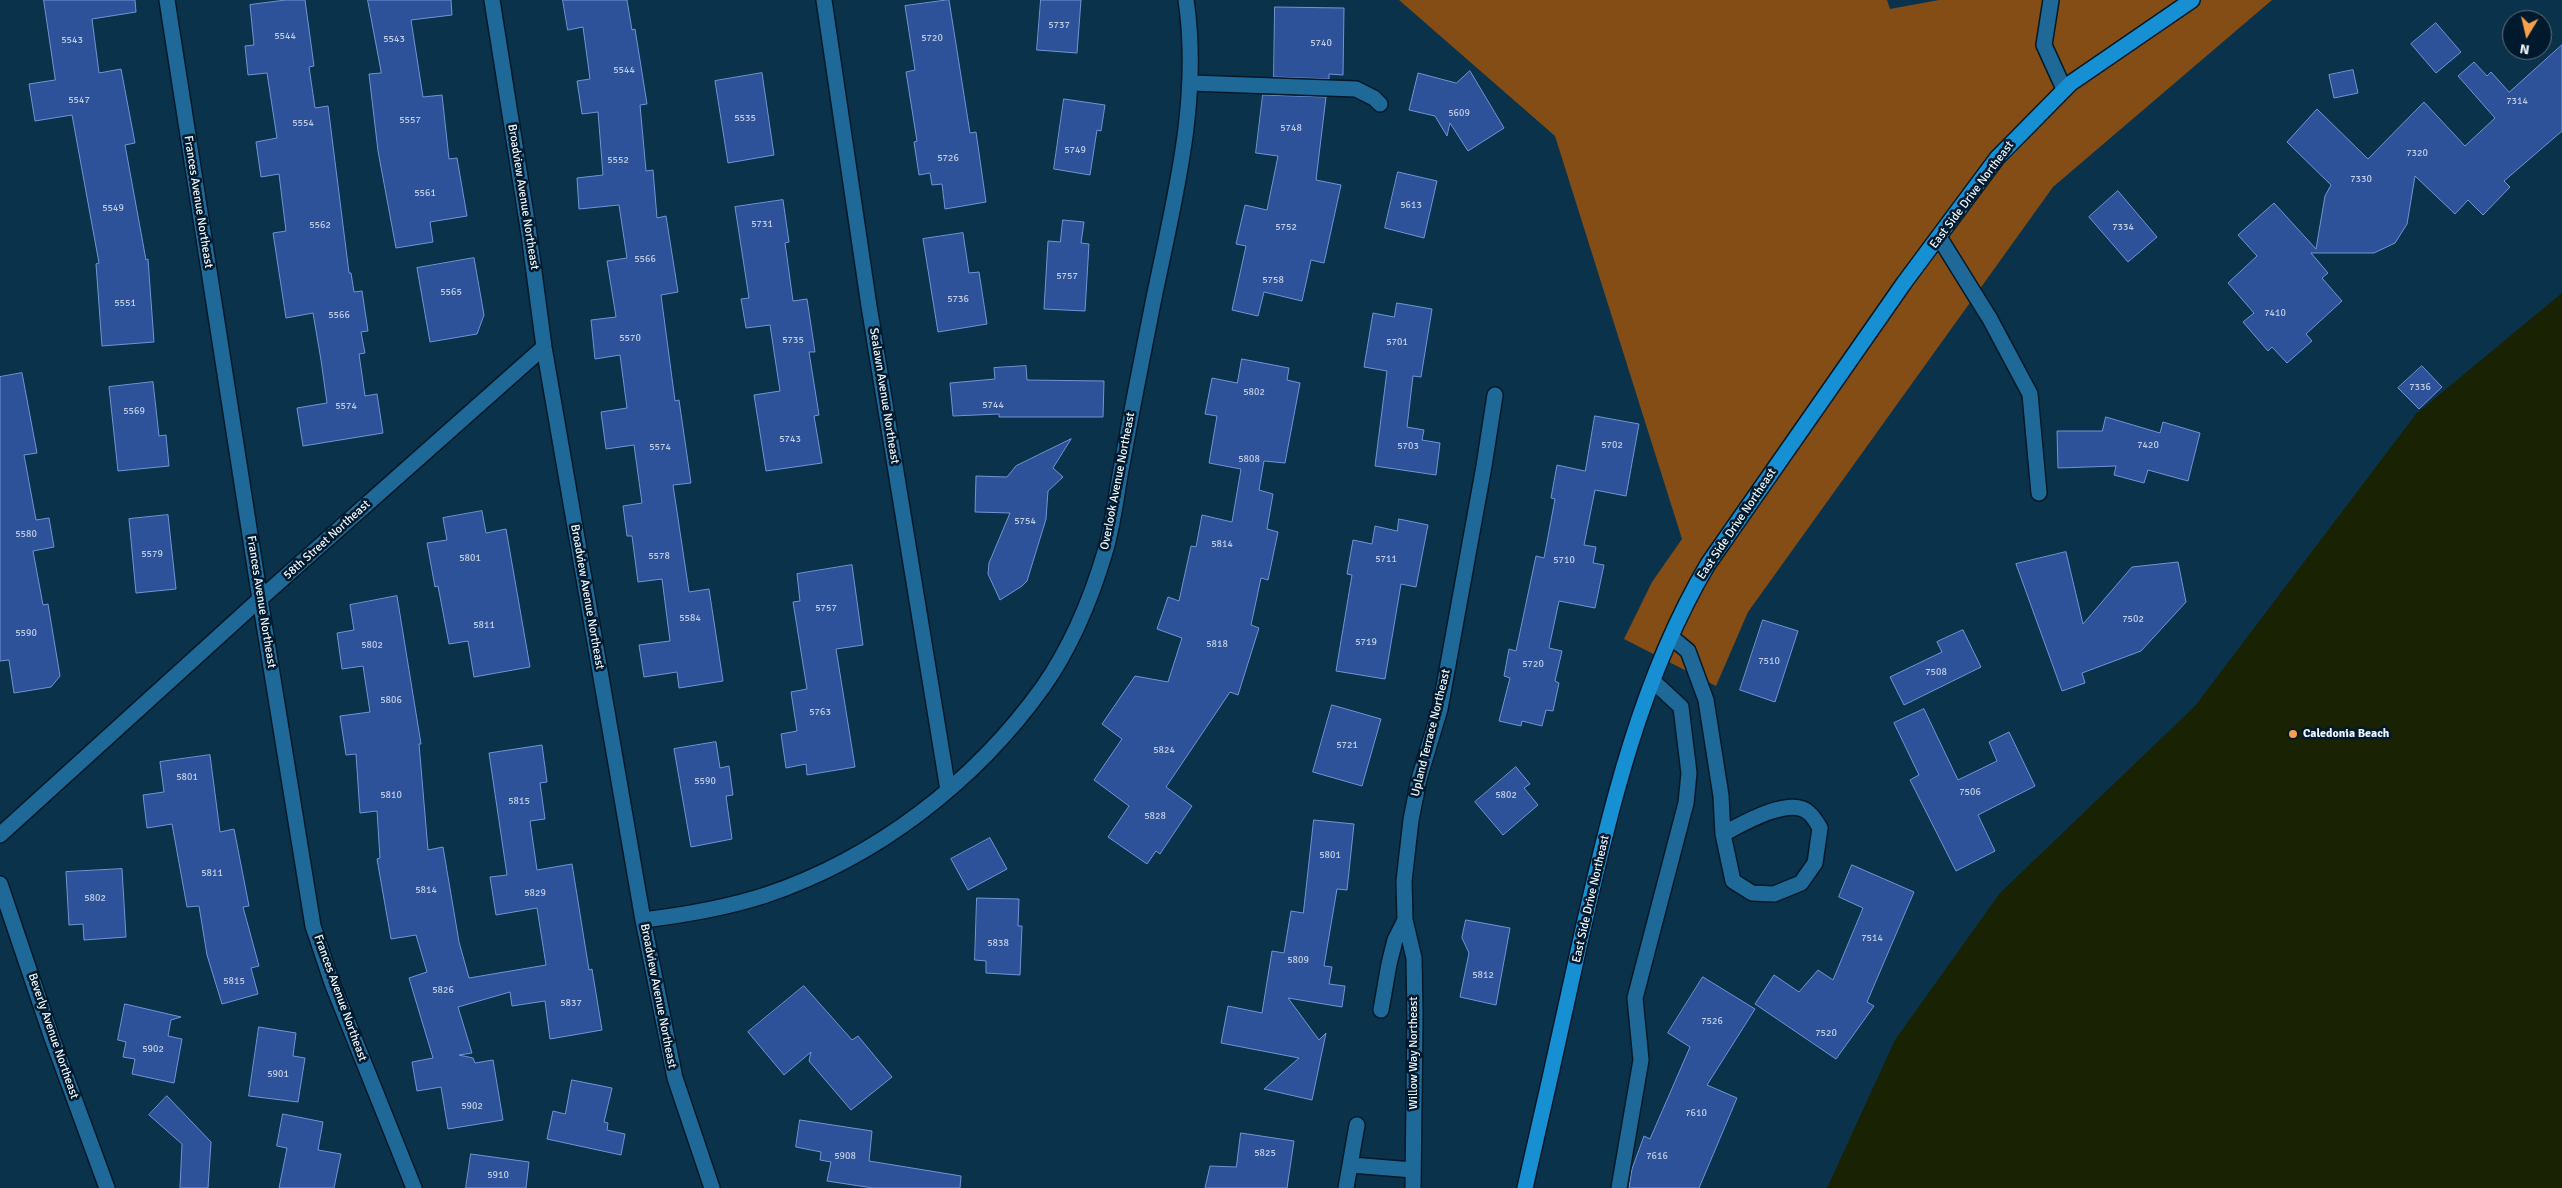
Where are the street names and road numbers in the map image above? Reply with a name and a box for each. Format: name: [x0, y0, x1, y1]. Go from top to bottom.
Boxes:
street label: Broadview Avenue Northeast: [504, 123, 542, 271]
street label: Frances Avenue Northeast: [180, 135, 216, 269]
street label: East Side Drive Northeast: [1927, 139, 2017, 251]
street label: Sealawn Avenue Northeast: [866, 327, 902, 465]
street label: Overlook Avenue Northeast: [1098, 411, 1138, 551]
street label: East Side Drive Northeast: [1695, 466, 1779, 582]
street label: 58th Street Northeast: [281, 497, 373, 583]
street label: Broadview Avenue Northeast: [567, 523, 607, 671]
street label: Frances Avenue Northeast: [243, 535, 279, 669]
street label: Upland Terrace Northeast: [1408, 668, 1454, 798]
street label: East Side Drive Northeast: [1569, 834, 1613, 964]
street label: Broadview Avenue Northeast: [637, 922, 679, 1070]
street label: Frances Avenue Northeast: [310, 933, 370, 1063]
street label: Beverly Avenue Northeast: [25, 971, 81, 1101]
street label: Willow Way Northeast: [1407, 997, 1421, 1109]

